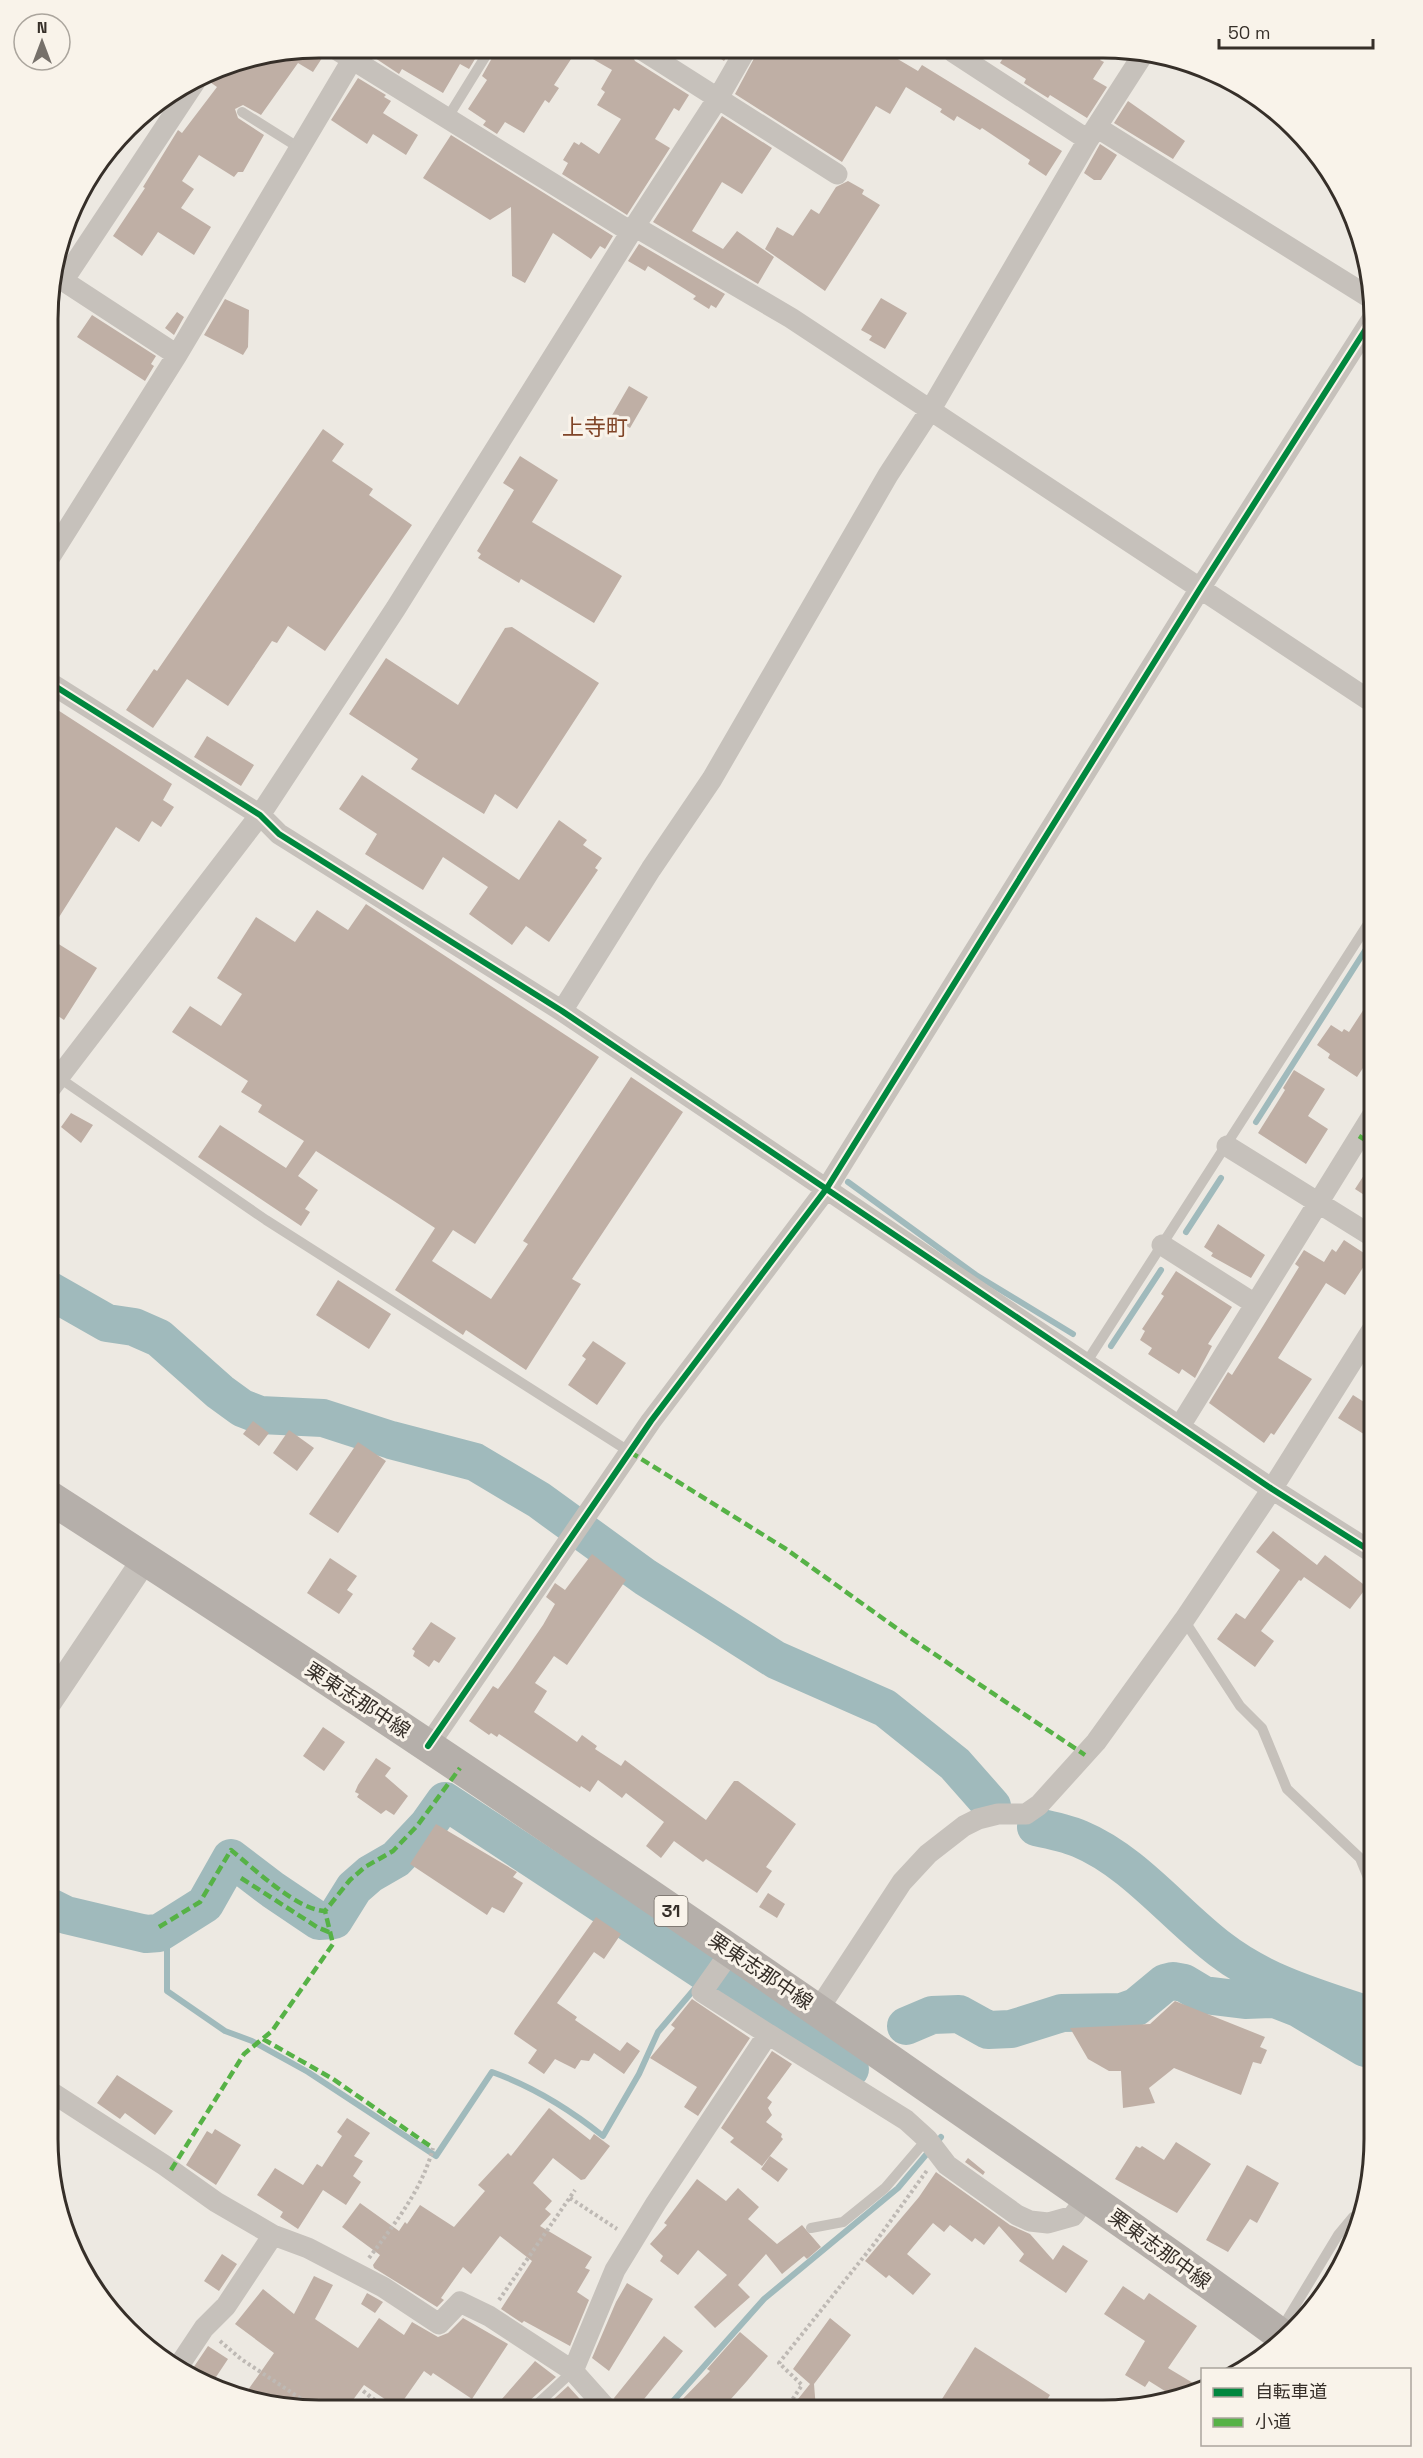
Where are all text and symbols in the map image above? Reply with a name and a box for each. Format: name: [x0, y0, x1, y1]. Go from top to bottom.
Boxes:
north arrow: [12, 12, 72, 72]
scale bar: [1219, 12, 1374, 50]
text: N: [37, 17, 47, 38]
text: 50 m: [1228, 21, 1270, 44]
district label: 上寺町: [562, 413, 628, 441]
street label: 栗東志那中線: [301, 1656, 415, 1744]
road number: 31: [654, 1896, 688, 1926]
street label: 栗東志那中線: [704, 1927, 818, 2015]
street label: 栗東志那中線: [1104, 2203, 1216, 2295]
legend: [1201, 2368, 1411, 2446]
text: 自転車道: [1255, 2380, 1327, 2403]
text: 小道: [1255, 2410, 1291, 2433]

